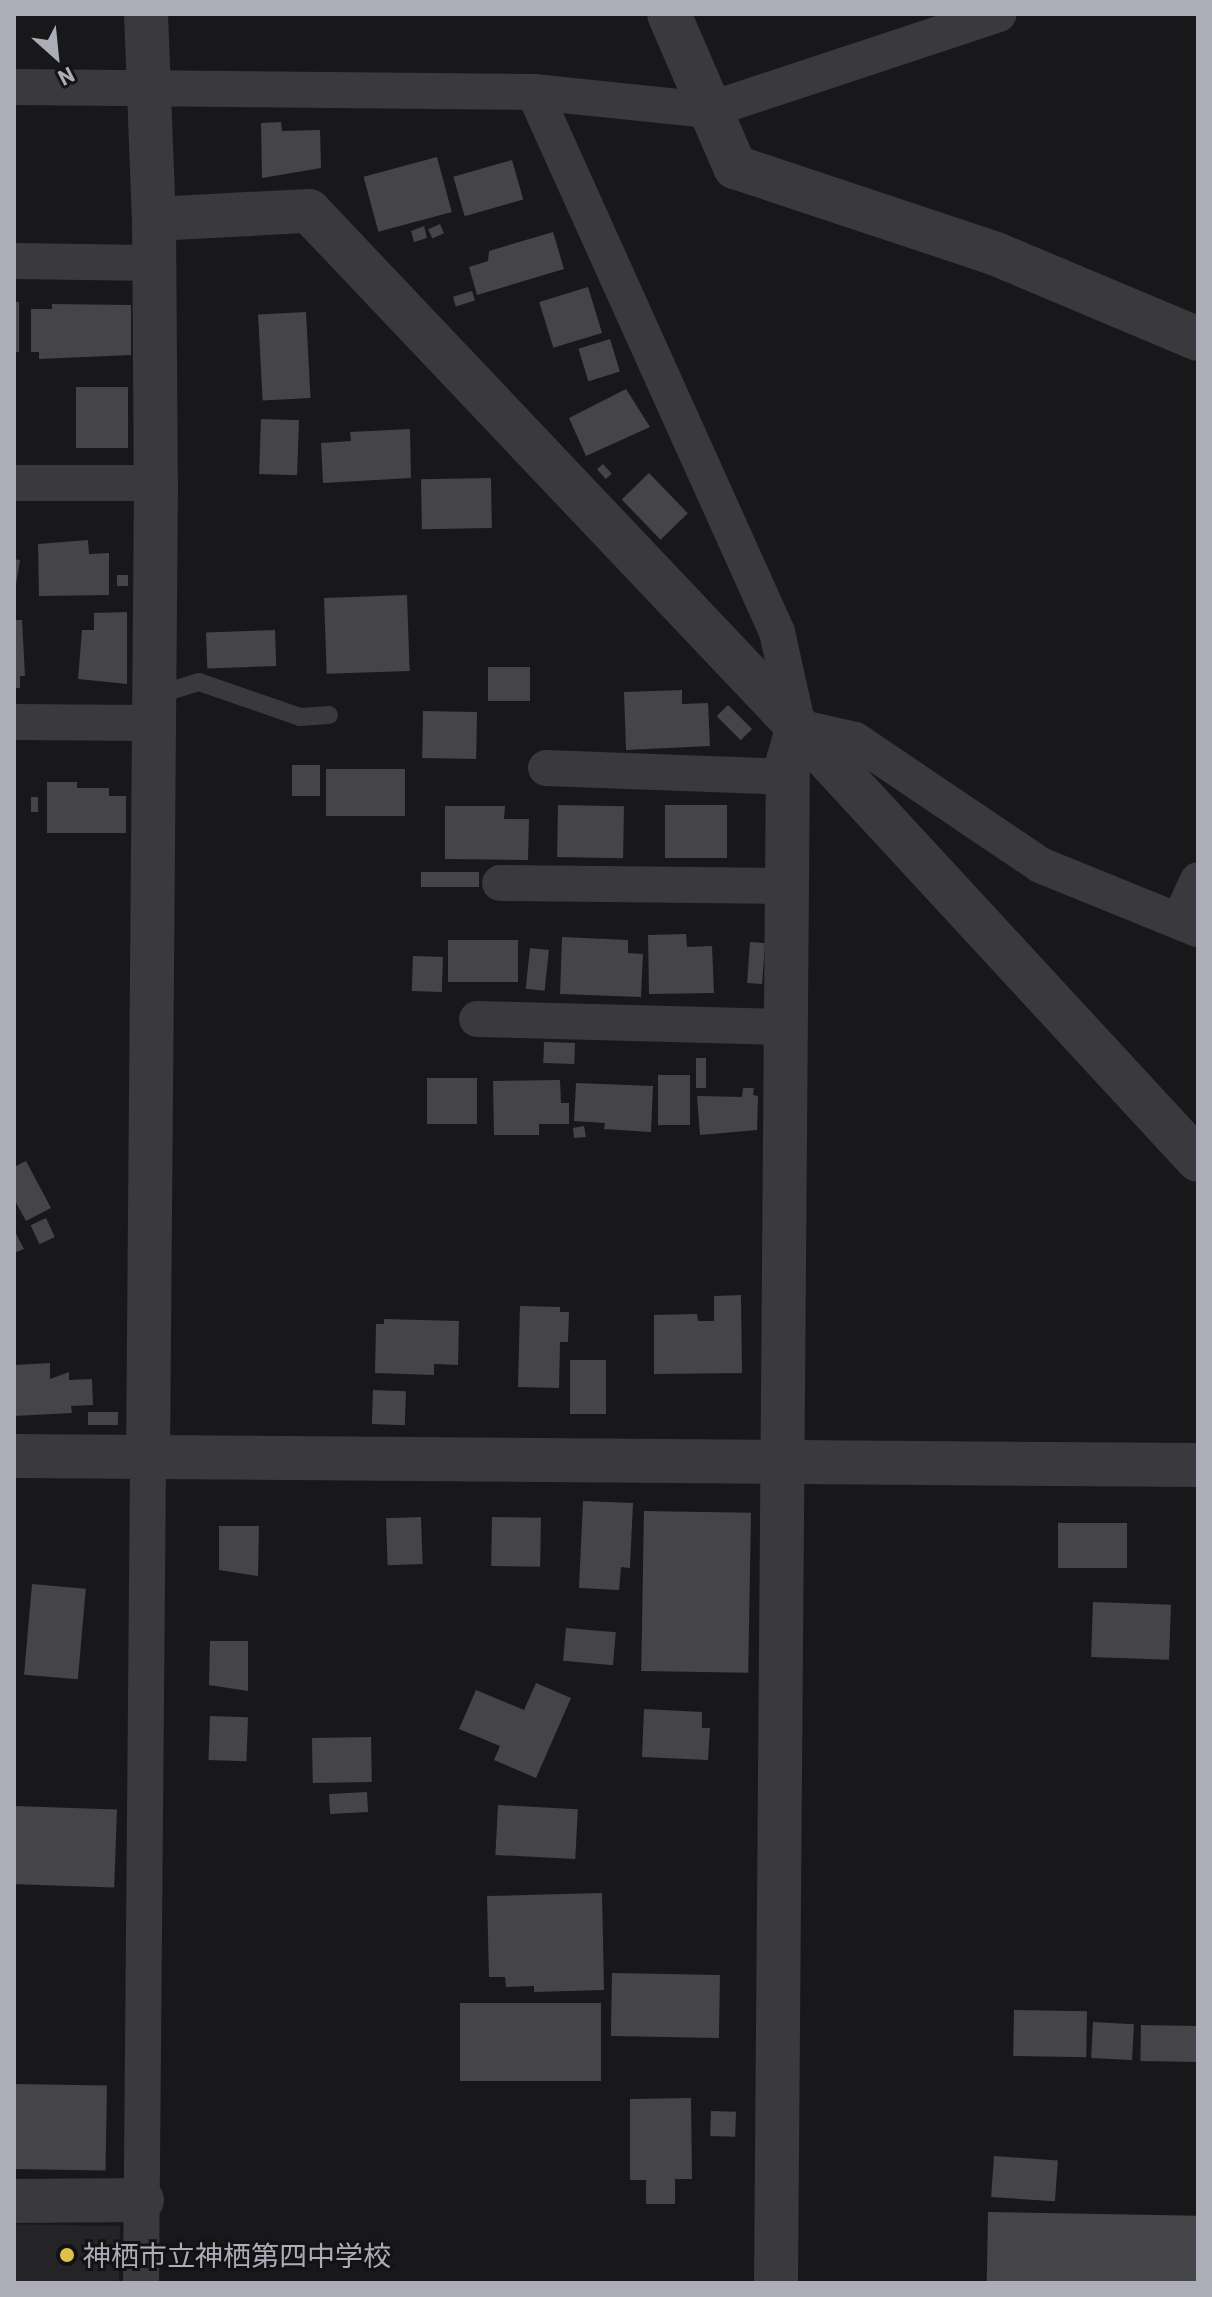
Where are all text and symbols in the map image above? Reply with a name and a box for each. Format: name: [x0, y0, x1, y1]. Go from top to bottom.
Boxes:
north arrow: [16, 16, 96, 96]
text: N: [54, 62, 79, 92]
place label: 神栖市立神栖第四中学校: [83, 2238, 391, 2272]
marker: 神栖市立神栖第四中学校: [58, 2246, 76, 2264]

